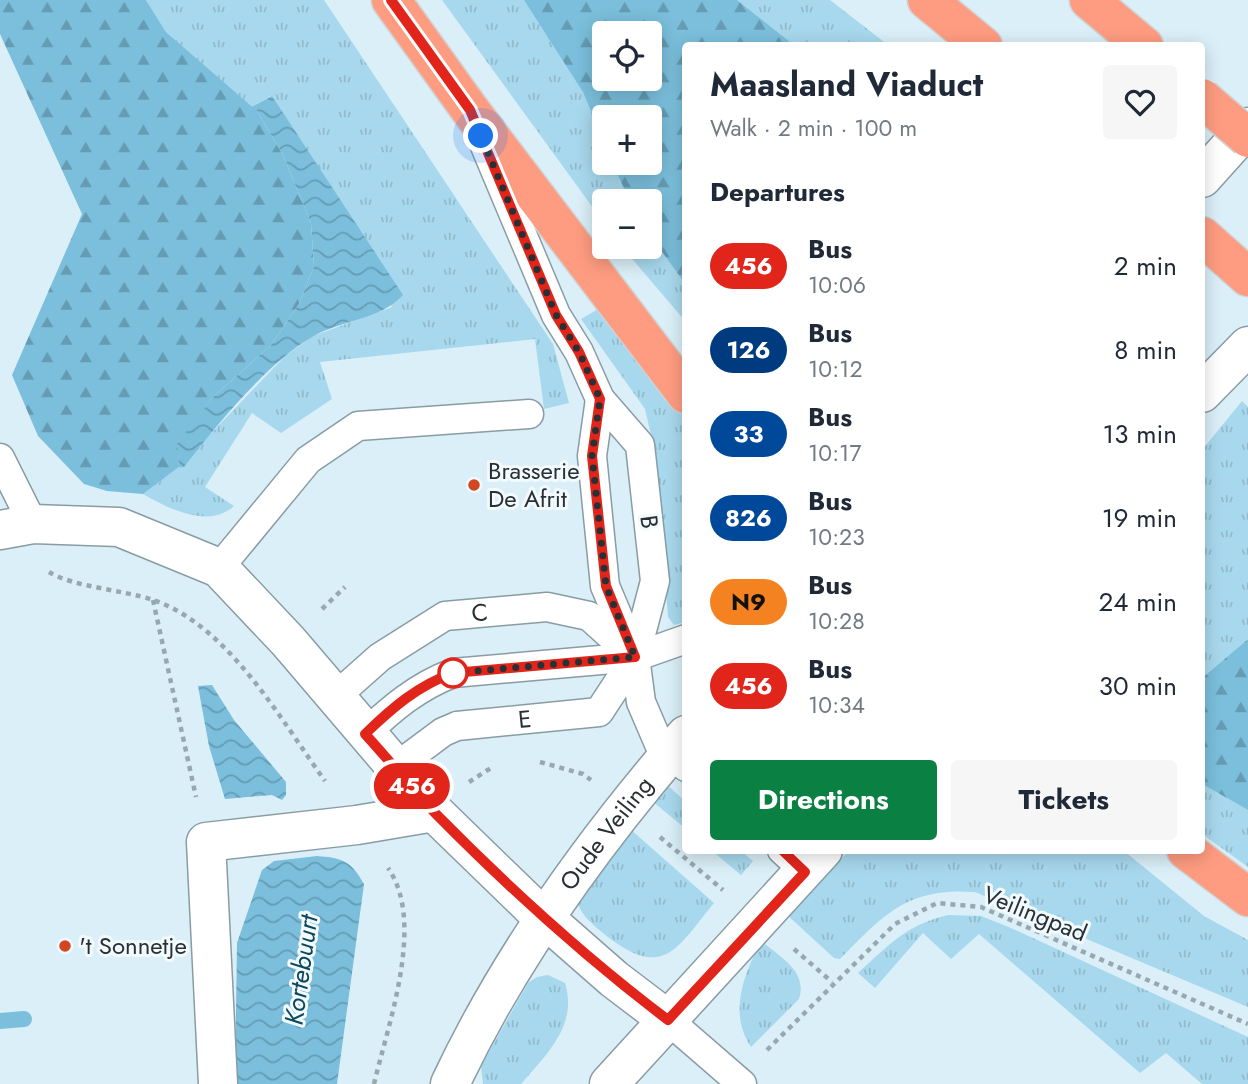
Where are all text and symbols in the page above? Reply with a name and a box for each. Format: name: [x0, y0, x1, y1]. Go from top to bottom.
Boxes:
map controls: [592, 21, 662, 259]
button: locate: [592, 21, 662, 91]
text: Maasland Viaduct: [710, 61, 983, 108]
button: heart: [1103, 65, 1177, 139]
button: +: [592, 105, 662, 175]
text: Walk · 2 min · 100 m: [710, 111, 917, 145]
your location: [463, 118, 498, 153]
text: Departures: [710, 173, 845, 211]
button: −: [592, 189, 662, 259]
text: Bus: [808, 230, 852, 268]
text: 2 min: [1114, 247, 1177, 285]
text: 456: [724, 248, 773, 283]
text: 10:06: [808, 268, 866, 302]
text: Bus: [808, 314, 852, 352]
text: 8 min: [1114, 331, 1177, 369]
text: 126: [726, 332, 771, 367]
text: 10:12: [808, 352, 863, 386]
text: Bus: [808, 398, 852, 436]
text: 13 min: [1103, 415, 1177, 453]
text: 33: [734, 416, 763, 451]
text: 10:17: [808, 436, 861, 470]
place label: Brasserie De Afrit: [488, 453, 580, 516]
marker: Brasserie De Afrit: [466, 477, 482, 493]
text: Bus: [808, 482, 852, 520]
text: 19 min: [1102, 499, 1177, 537]
text: 826: [725, 500, 772, 535]
street label: B: [631, 513, 668, 531]
text: 10:23: [808, 520, 865, 554]
text: Bus: [808, 566, 852, 604]
text: 24 min: [1099, 583, 1177, 621]
text: N9: [731, 584, 766, 619]
street label: C: [470, 594, 489, 631]
text: 10:28: [808, 604, 865, 638]
text: Bus: [808, 650, 852, 688]
unlabelled marker: [438, 658, 468, 688]
text: 30 min: [1099, 667, 1177, 705]
text: 456: [724, 668, 773, 703]
text: 10:34: [808, 688, 865, 722]
street label: E: [517, 701, 533, 737]
button: Directions: [710, 760, 937, 840]
button: Tickets: [951, 760, 1177, 840]
line badge: 456: [372, 763, 452, 809]
text: 456: [388, 768, 436, 803]
street label: Oude Veiling: [551, 769, 661, 897]
street label: Veilingpad: [978, 877, 1092, 950]
water label: Kortebuurt: [274, 911, 328, 1027]
place label: 't Sonnetje: [79, 928, 187, 963]
marker: 't Sonnetje: [57, 938, 73, 954]

